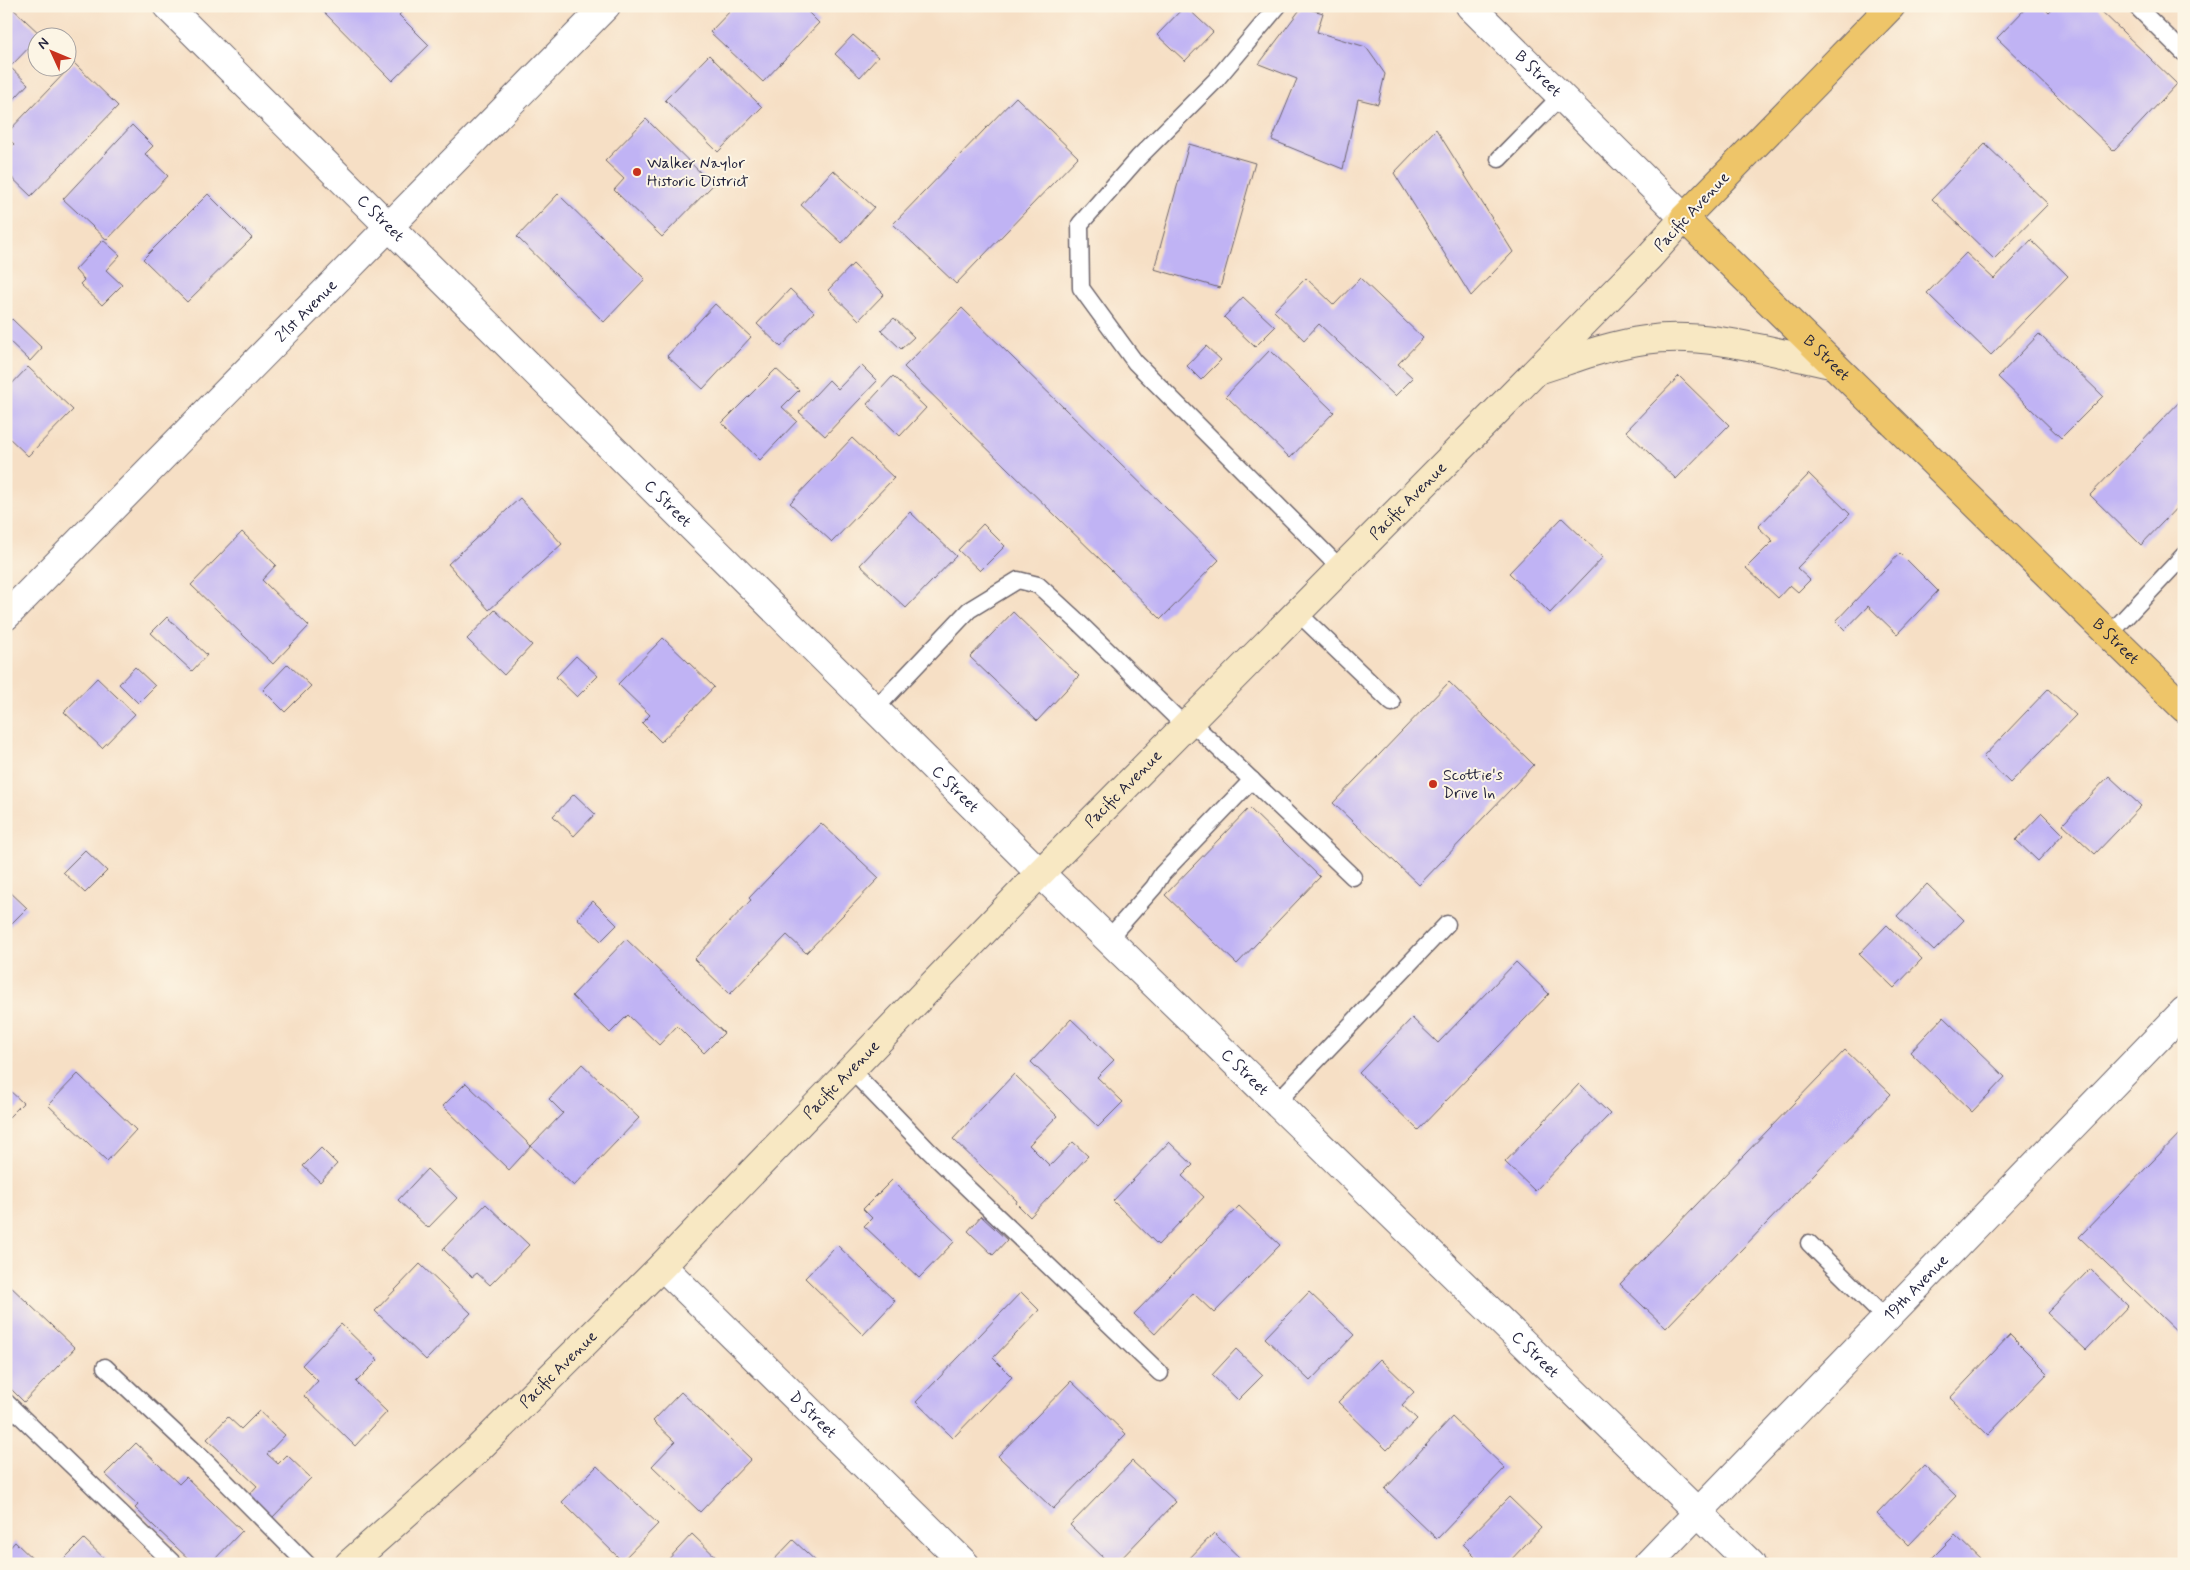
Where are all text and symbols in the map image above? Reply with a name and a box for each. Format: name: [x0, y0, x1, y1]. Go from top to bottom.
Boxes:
north arrow: [28, 28, 78, 78]
text: N: [34, 34, 53, 53]
street label: B Street: [1510, 46, 1566, 101]
place label: Walker Naylor Historic District: [647, 153, 748, 192]
marker: Walker Naylor Historic District: [631, 166, 643, 178]
street label: Pacific Avenue: [1650, 168, 1734, 256]
street label: C Street: [352, 190, 409, 246]
street label: 21st Avenue: [270, 275, 342, 347]
street label: B Street: [1799, 330, 1855, 385]
street label: Pacific Avenue: [1365, 457, 1451, 544]
street label: C Street: [640, 475, 696, 532]
street label: B Street: [2088, 614, 2144, 669]
street label: Pacific Avenue: [1080, 745, 1167, 832]
street label: C Street: [927, 761, 984, 817]
place label: Scottie's Drive In: [1443, 765, 1503, 804]
marker: Scottie's Drive In: [1427, 778, 1439, 790]
street label: Pacific Avenue: [798, 1036, 884, 1124]
street label: C Street: [1216, 1044, 1273, 1100]
street label: 19th Avenue: [1879, 1250, 1953, 1325]
street label: Pacific Avenue: [515, 1326, 602, 1413]
street label: C Street: [1507, 1326, 1564, 1382]
street label: D Street: [785, 1387, 841, 1443]

